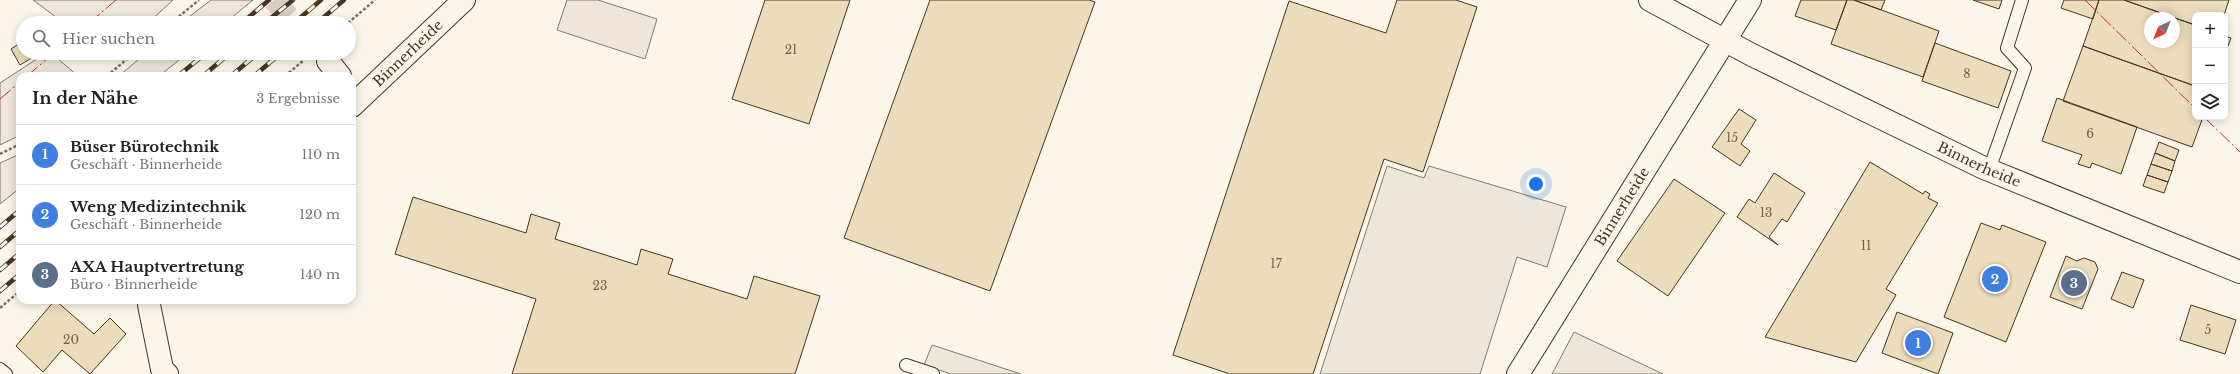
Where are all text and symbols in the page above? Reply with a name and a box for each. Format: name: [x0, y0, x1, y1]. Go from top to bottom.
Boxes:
north arrow: [2144, 12, 2180, 48]
map controls: [2192, 12, 2228, 120]
button: +: [2192, 12, 2228, 48]
search box: [16, 16, 356, 60]
street label: Binnerheide: [369, 16, 447, 90]
icon: search: [30, 27, 52, 49]
text: Hier suchen: [62, 29, 155, 48]
house number: 21: [785, 42, 797, 57]
button: −: [2192, 48, 2228, 84]
house number: 8: [1963, 66, 1971, 81]
button: layers: [2192, 84, 2228, 120]
text: In der Nähe: [32, 88, 138, 109]
text: 3 Ergebnisse: [256, 90, 340, 107]
house number: 6: [2086, 126, 2094, 141]
house number: 15: [1726, 130, 1738, 145]
text: Büser Bürotechnik: [70, 137, 219, 156]
street label: Binnerheide: [1934, 138, 2023, 191]
text: 1: [42, 146, 48, 163]
text: 110 m: [301, 146, 340, 163]
text: Geschäft · Binnerheide: [70, 156, 222, 173]
street label: Binnerheide: [1591, 164, 1653, 249]
your location: [1526, 174, 1546, 194]
text: Weng Medizintechnik: [70, 197, 246, 216]
house number: 13: [1760, 205, 1772, 220]
text: 2: [41, 206, 49, 223]
text: 120 m: [299, 206, 340, 223]
text: Geschäft · Binnerheide: [70, 216, 222, 233]
house number: 11: [1861, 238, 1871, 253]
house number: 17: [1270, 256, 1283, 271]
text: AXA Hauptvertretung: [70, 257, 244, 276]
pin: 2: [1982, 264, 2008, 294]
text: 3: [41, 266, 49, 283]
text: 140 m: [300, 266, 340, 283]
pin: 3: [2061, 268, 2087, 298]
text: Büro · Binnerheide: [70, 276, 197, 293]
house number: 23: [593, 278, 607, 293]
house number: 5: [2205, 322, 2212, 337]
pin: 1: [1905, 328, 1931, 358]
house number: 20: [63, 332, 79, 347]

